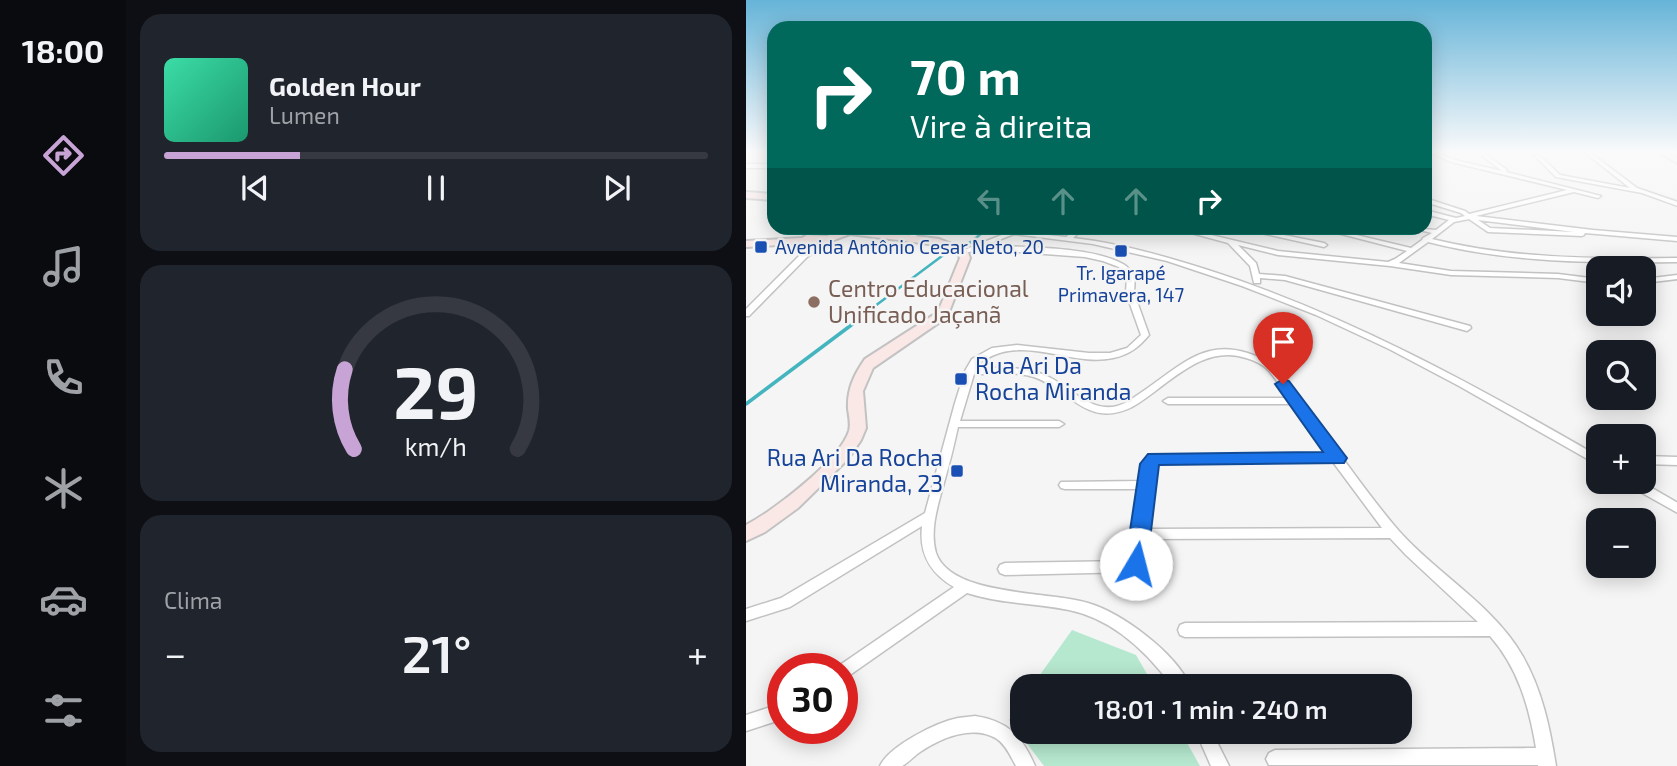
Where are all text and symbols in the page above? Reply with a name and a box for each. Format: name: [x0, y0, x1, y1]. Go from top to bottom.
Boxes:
text: 18:00: [22, 31, 104, 69]
text: 70 m: [910, 46, 1021, 105]
icon: right: [795, 49, 886, 140]
text: Golden Hour: [269, 70, 421, 101]
text: Lumen: [269, 101, 340, 129]
text: Vire à direita: [910, 106, 1092, 144]
icon: directions: [39, 131, 88, 180]
icon: previous: [236, 169, 274, 207]
icon: pause: [417, 169, 455, 207]
icon: next: [598, 169, 636, 207]
icon: left: [971, 182, 1009, 220]
icon: ahead: [1044, 182, 1082, 220]
icon: ahead: [1117, 182, 1155, 220]
icon: right: [1190, 182, 1228, 220]
place label: Avenida Antônio Cesar Neto, 20: [775, 235, 1044, 258]
marker: Avenida Antônio Cesar Neto, 20: [753, 239, 769, 255]
icon: music: [39, 242, 88, 291]
marker: Tr. Igarapé Primavera, 147: [1113, 243, 1129, 259]
map controls: [1586, 256, 1656, 578]
button: sound: [1586, 256, 1656, 326]
place label: Tr. Igarapé Primavera, 147: [1058, 261, 1184, 306]
place label: Centro Educacional Unificado Jaçanã: [828, 274, 1029, 329]
marker: Centro Educacional Unificado Jaçanã: [806, 294, 822, 310]
pin: [1253, 312, 1313, 384]
icon: arrive: [1264, 323, 1302, 361]
button: search: [1586, 340, 1656, 410]
text: 29: [393, 346, 479, 434]
place label: Rua Ari Da Rocha Miranda: [975, 351, 1131, 405]
icon: phone: [39, 353, 88, 402]
marker: Rua Ari Da Rocha Miranda: [953, 371, 969, 387]
button: +: [1586, 424, 1656, 494]
text: km/h: [405, 431, 467, 461]
place label: Rua Ari Da Rocha Miranda, 23: [767, 443, 943, 497]
marker: Rua Ari Da Rocha Miranda, 23: [949, 463, 965, 479]
icon: climate: [39, 464, 88, 513]
button: −: [1586, 508, 1656, 578]
position arrow: [1099, 527, 1173, 601]
icon: car: [39, 575, 88, 624]
text: Clima: [164, 586, 222, 614]
text: 21°: [402, 621, 472, 683]
text: −: [164, 630, 186, 676]
text: +: [687, 630, 708, 676]
speed limit sign: 30: [767, 653, 858, 744]
icon: filters: [39, 686, 88, 735]
text: 18:01 · 1 min · 240 m: [1094, 693, 1328, 724]

